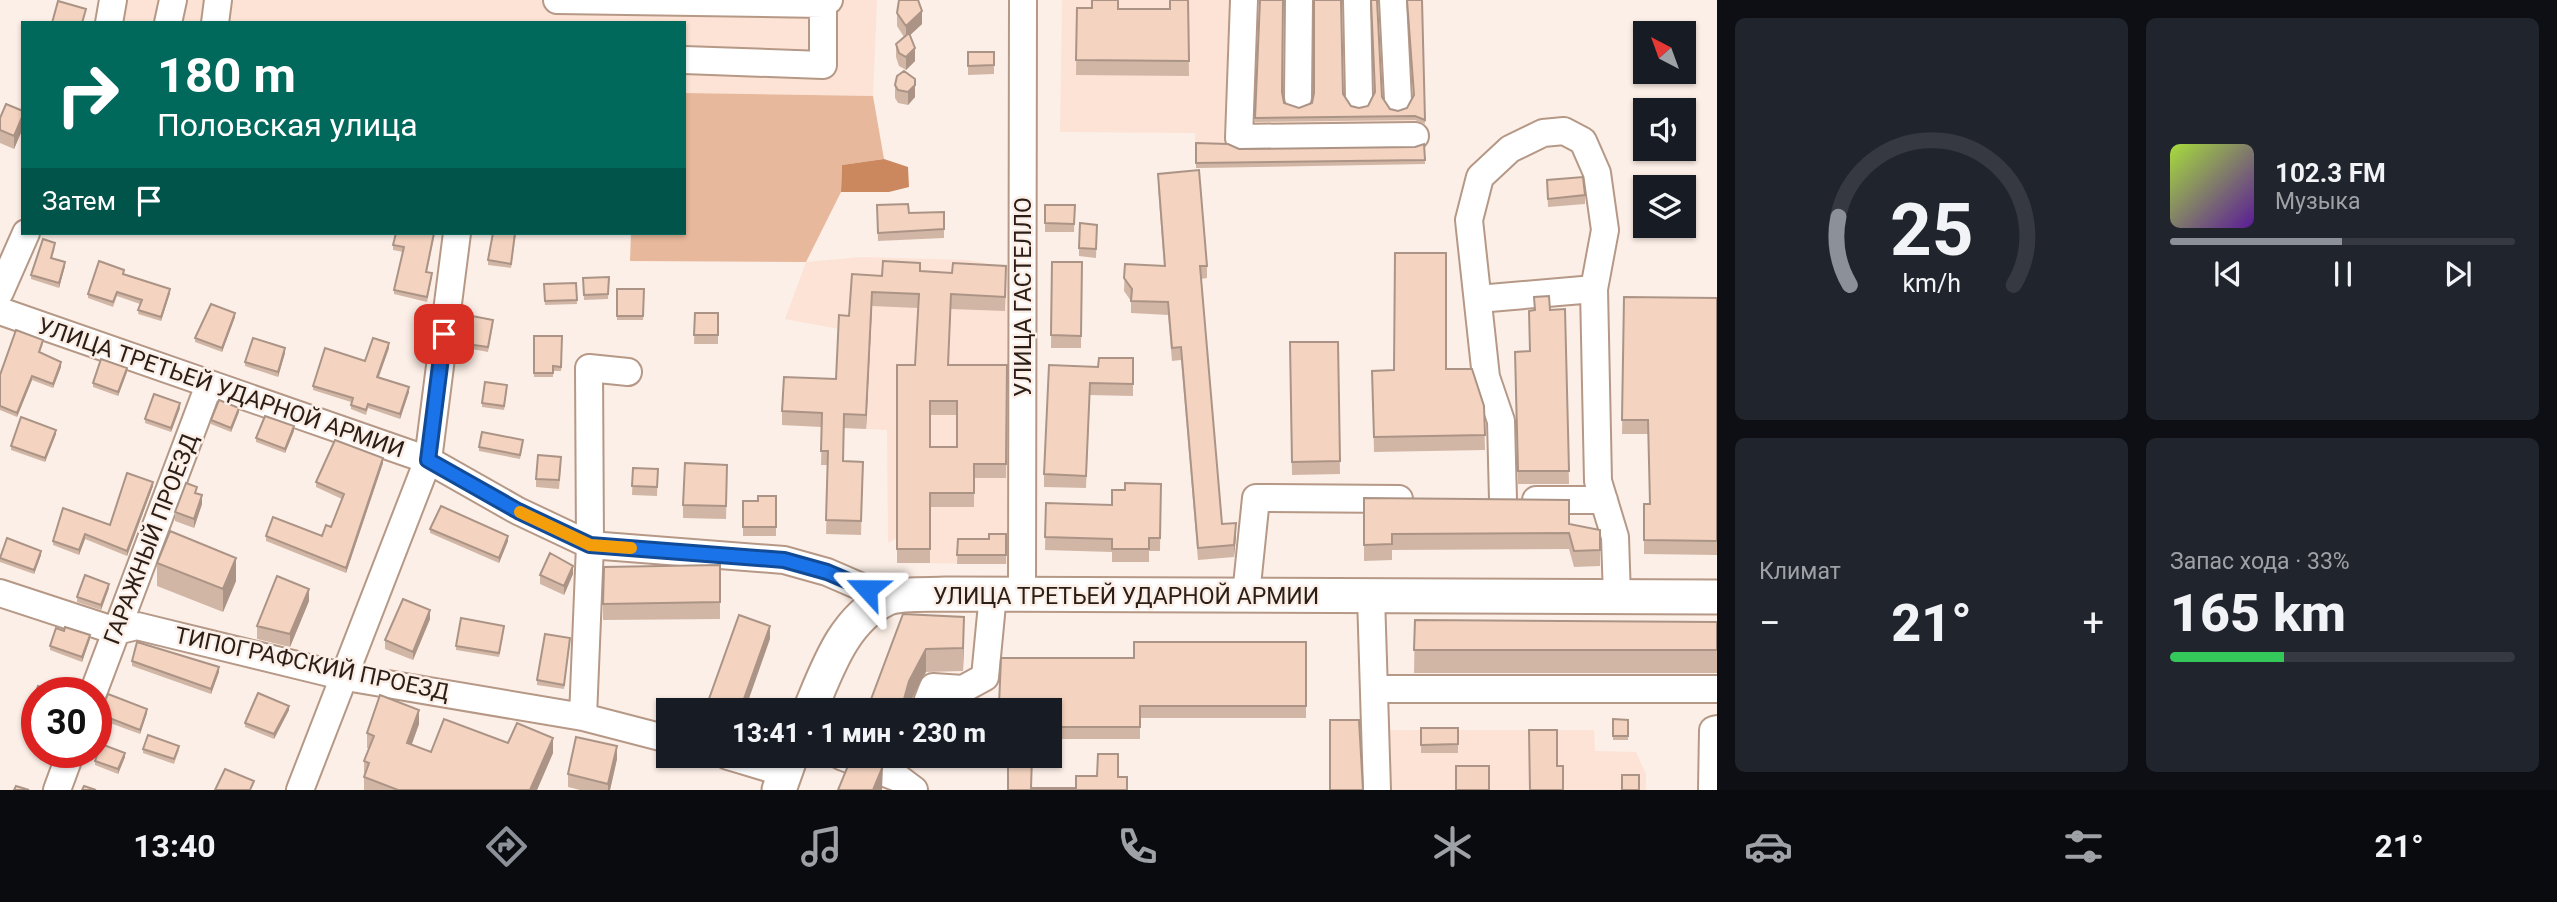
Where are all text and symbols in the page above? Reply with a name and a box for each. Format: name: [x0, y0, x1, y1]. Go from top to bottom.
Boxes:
north arrow: [1633, 21, 1696, 84]
map controls: [1633, 21, 1696, 238]
text: 180 m: [157, 47, 296, 104]
icon: right: [42, 49, 133, 140]
button: sound: [1633, 98, 1696, 161]
text: Половская улица: [157, 106, 418, 144]
text: 102.3 FM: [2275, 158, 2386, 188]
button: layers: [1633, 175, 1696, 238]
icon: arrive: [130, 182, 168, 220]
text: Затем: [42, 186, 116, 216]
text: 25: [1890, 187, 1973, 273]
text: Музыка: [2275, 188, 2360, 215]
street label: УЛИЦА ГАСТЕЛЛО: [1010, 197, 1037, 397]
icon: previous: [2209, 255, 2247, 293]
icon: pause: [2324, 255, 2362, 293]
icon: next: [2439, 255, 2477, 293]
text: km/h: [1902, 269, 1961, 298]
pin: [414, 304, 474, 364]
street label: УЛИЦА ТРЕТЬЕЙ УДАРНОЙ АРМИИ: [34, 311, 408, 464]
icon: arrive: [425, 315, 463, 353]
street label: ГАРАЖНЫЙ ПРОЕЗД: [97, 429, 204, 648]
text: Запас хода · 33%: [2170, 548, 2350, 575]
position arrow: [830, 552, 904, 626]
text: Климат: [1759, 558, 1841, 585]
street label: УЛИЦА ТРЕТЬЕЙ УДАРНОЙ АРМИИ: [933, 582, 1319, 610]
text: 165 km: [2170, 583, 2346, 644]
text: 21°: [1891, 593, 1972, 654]
text: −: [1759, 601, 1781, 645]
text: +: [2082, 601, 2104, 645]
street label: ТИПОГРАФСКИЙ ПРОЕЗД: [172, 621, 452, 706]
speed limit sign: 30: [21, 677, 112, 768]
text: 13:41 · 1 мин · 230 m: [732, 718, 986, 748]
icon: directions: [482, 822, 531, 871]
icon: music: [797, 822, 846, 871]
icon: phone: [1113, 822, 1162, 871]
icon: climate: [1428, 822, 1477, 871]
icon: car: [1744, 822, 1793, 871]
icon: filters: [2059, 822, 2108, 871]
text: 13:40: [133, 827, 216, 865]
text: 21°: [2375, 827, 2424, 865]

